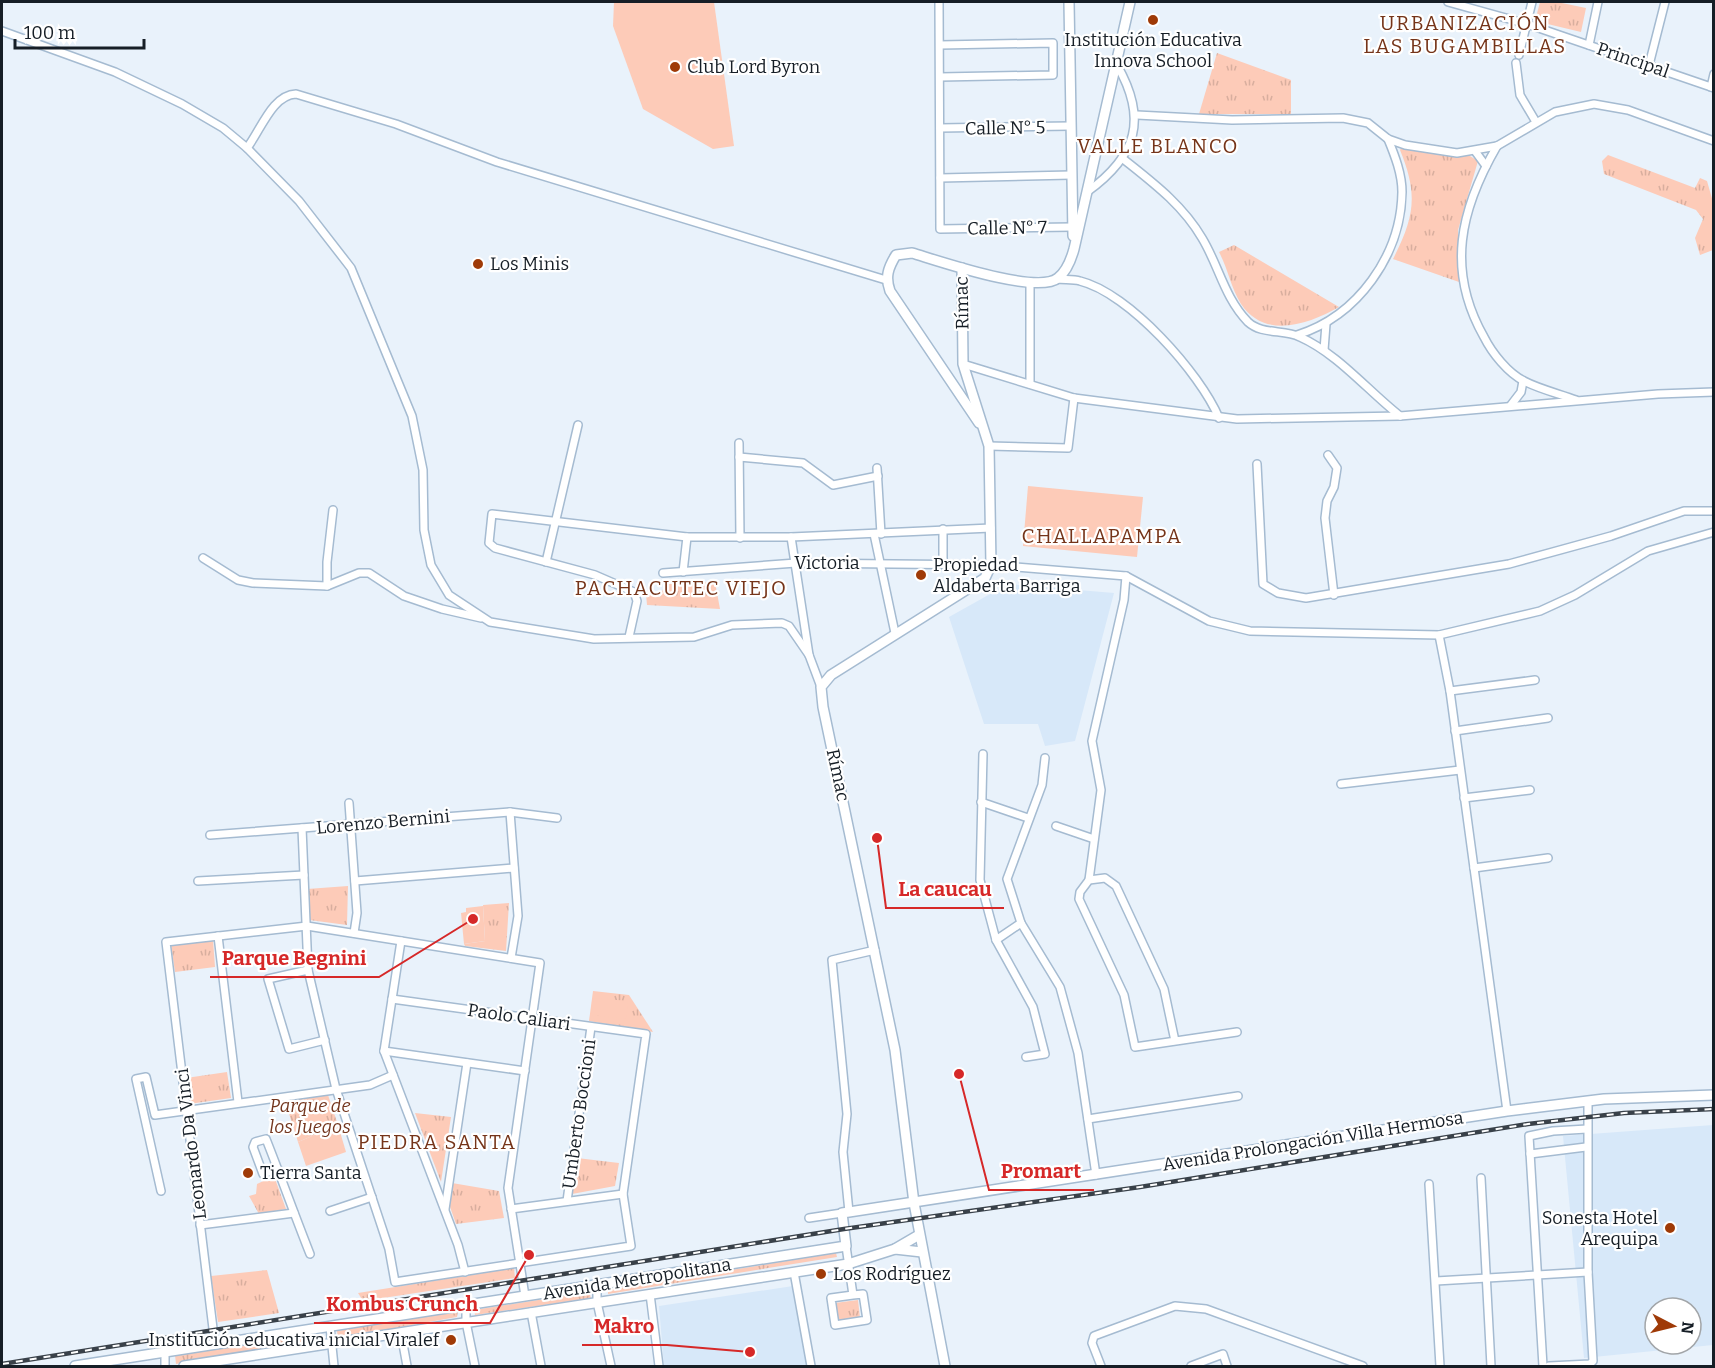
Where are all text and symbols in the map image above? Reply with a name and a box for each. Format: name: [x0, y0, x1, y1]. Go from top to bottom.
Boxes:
district label: URBANIZACIÓN LAS BUGAMBILLAS: [1363, 11, 1567, 58]
scale bar: [15, 12, 144, 50]
marker: Institución Educativa Innova School: [1146, 13, 1160, 27]
text: 100 m: [24, 22, 75, 44]
place label: Institución Educativa Innova School: [1064, 29, 1242, 72]
street label: Principal: [1594, 37, 1672, 83]
place label: Club Lord Byron: [687, 56, 821, 78]
marker: Club Lord Byron: [668, 60, 682, 74]
street label: Calle N° 5: [965, 116, 1045, 140]
district label: VALLE BLANCO: [1077, 134, 1239, 158]
street label: Calle N° 7: [967, 216, 1047, 240]
place label: Los Minis: [490, 253, 569, 275]
marker: Los Minis: [471, 257, 485, 271]
street label: Rímac: [951, 276, 973, 330]
district label: CHALLAPAMPA: [1022, 524, 1182, 548]
street label: Victoria: [794, 552, 860, 574]
place label: Propiedad Aldaberta Barriga: [933, 554, 1081, 597]
marker: Propiedad Aldaberta Barriga: [914, 568, 928, 582]
district label: PACHACUTEC VIEJO: [575, 576, 787, 600]
street label: Rímac: [822, 747, 854, 803]
street label: Lorenzo Bernini: [315, 805, 451, 839]
callout: La caucau: [886, 870, 1004, 908]
text: La caucau: [898, 877, 992, 901]
callout: Parque Begnini: [210, 939, 379, 977]
text: Parque Begnini: [222, 946, 367, 970]
street label: Paolo Caliari: [466, 999, 572, 1035]
street label: Umberto Boccioni: [558, 1038, 600, 1190]
street label: Leonardo Da Vinci: [171, 1067, 211, 1221]
park label: Parque de los Juegos: [269, 1095, 351, 1138]
street label: Avenida Prolongación Villa Hermosa: [1161, 1106, 1465, 1176]
district label: PIEDRA SANTA: [358, 1130, 516, 1154]
callout: Promart: [989, 1152, 1094, 1190]
text: Promart: [1001, 1159, 1081, 1183]
place label: Tierra Santa: [260, 1162, 362, 1184]
marker: Tierra Santa: [241, 1166, 255, 1180]
place label: Sonesta Hotel Arequipa: [1542, 1207, 1658, 1250]
marker: Sonesta Hotel Arequipa: [1663, 1221, 1677, 1235]
street label: Avenida Metropolitana: [541, 1253, 733, 1305]
place label: Los Rodríguez: [833, 1263, 951, 1285]
marker: Los Rodríguez: [814, 1267, 828, 1281]
callout: Kombus Crunch: [314, 1285, 490, 1323]
text: Kombus Crunch: [326, 1292, 478, 1316]
north arrow: [1643, 1296, 1703, 1356]
callout: Makro: [582, 1307, 667, 1345]
text: Makro: [594, 1314, 654, 1338]
text: N: [1677, 1320, 1698, 1335]
place label: Institución educativa inicial Viralef: [148, 1329, 441, 1351]
marker: Institución educativa inicial Viralef: [444, 1333, 458, 1347]

